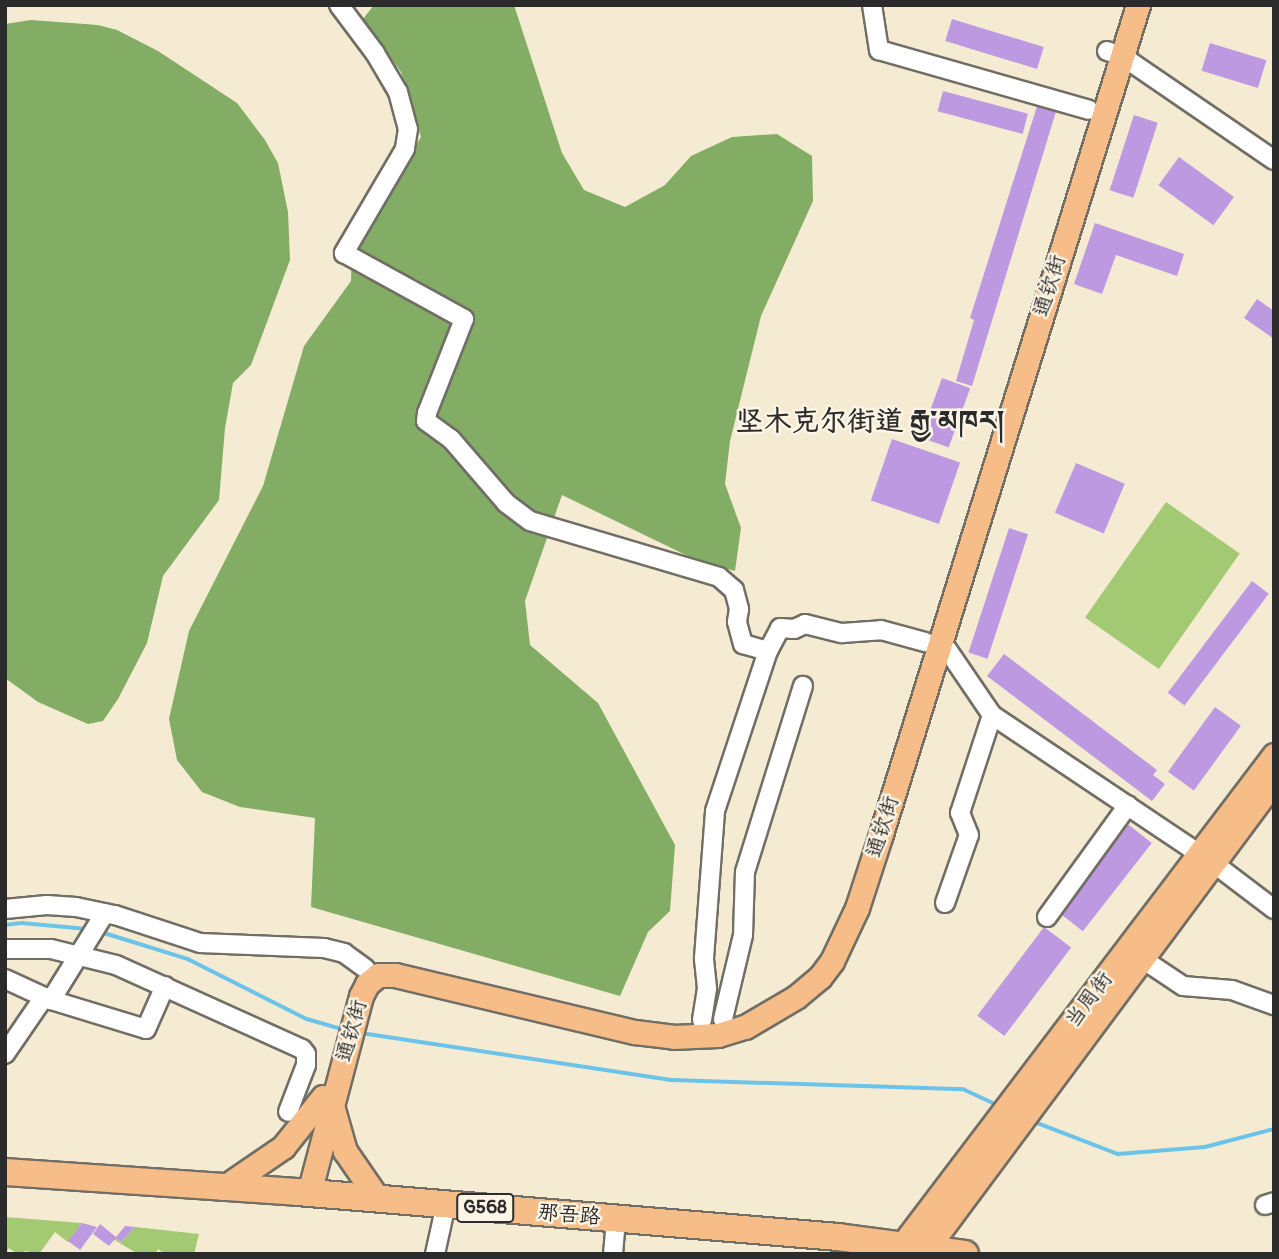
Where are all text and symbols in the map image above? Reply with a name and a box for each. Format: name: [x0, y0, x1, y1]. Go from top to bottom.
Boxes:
street label: 通钦街: [1029, 252, 1071, 320]
district label: 坚木克尔街道 རྒྱ་མཁར།: [735, 405, 1005, 439]
street label: 通钦街: [862, 793, 904, 861]
street label: 当周街: [1060, 967, 1118, 1033]
street label: 通钦街: [332, 997, 372, 1065]
road number: G568: [455, 1192, 515, 1224]
street label: 那吾路: [537, 1200, 601, 1230]

